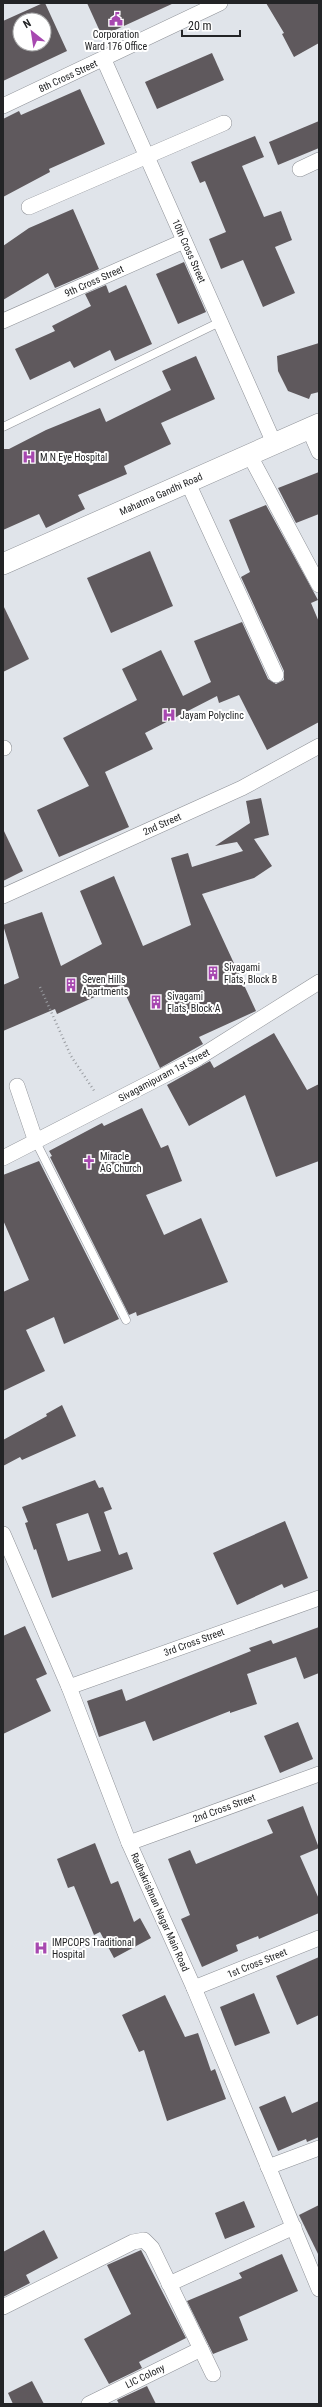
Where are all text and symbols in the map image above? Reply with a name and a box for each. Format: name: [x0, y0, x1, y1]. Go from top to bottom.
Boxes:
public building icon: Corporation Ward 176 Office: [108, 11, 124, 27]
north arrow: [12, 12, 52, 52]
scale bar: [182, 12, 240, 38]
text: N: [21, 16, 34, 31]
text: 20 m: [188, 19, 212, 33]
place label: Corporation Ward 176 Office: [85, 29, 147, 52]
street label: 8th Cross Street: [37, 58, 99, 94]
street label: 10th Cross Street: [170, 217, 208, 285]
street label: 9th Cross Street: [63, 263, 125, 299]
hospital icon: M N Eye Hospital: [21, 449, 37, 465]
place label: M N Eye Hospital: [40, 452, 107, 463]
street label: Mahatma Gandhi Road: [118, 471, 204, 517]
hospital icon: Jayam Polyclinc: [161, 707, 177, 723]
place label: Jayam Polyclinc: [180, 710, 244, 721]
street label: 2nd Street: [141, 811, 183, 837]
place label: Sivagami Flats, Block B: [224, 962, 277, 985]
building icon: Sivagami Flats, Block B: [205, 965, 221, 981]
place label: Seven Hills Apartments: [82, 974, 129, 997]
building icon: Seven Hills Apartments: [63, 977, 79, 993]
place label: Sivagami Flats, Block A: [167, 991, 221, 1014]
building icon: Sivagami Flats, Block A: [148, 994, 164, 1010]
street label: Sivagamipuram 1st Street: [117, 1046, 211, 1104]
place label: Miracle AG Church: [100, 1151, 142, 1174]
church icon: Miracle AG Church: [81, 1154, 97, 1170]
street label: 3rd Cross Street: [162, 1626, 226, 1658]
street label: 2nd Cross Street: [191, 1792, 257, 1824]
street label: Radhakrishnan Nagar Main Road: [129, 1851, 191, 1973]
place label: IMPCOPS Traditional Hospital: [52, 1937, 134, 1960]
hospital icon: IMPCOPS Traditional Hospital: [33, 1940, 49, 1956]
street label: 1st Cross Street: [226, 1946, 288, 1980]
street label: LIC Colony: [124, 2362, 166, 2390]

